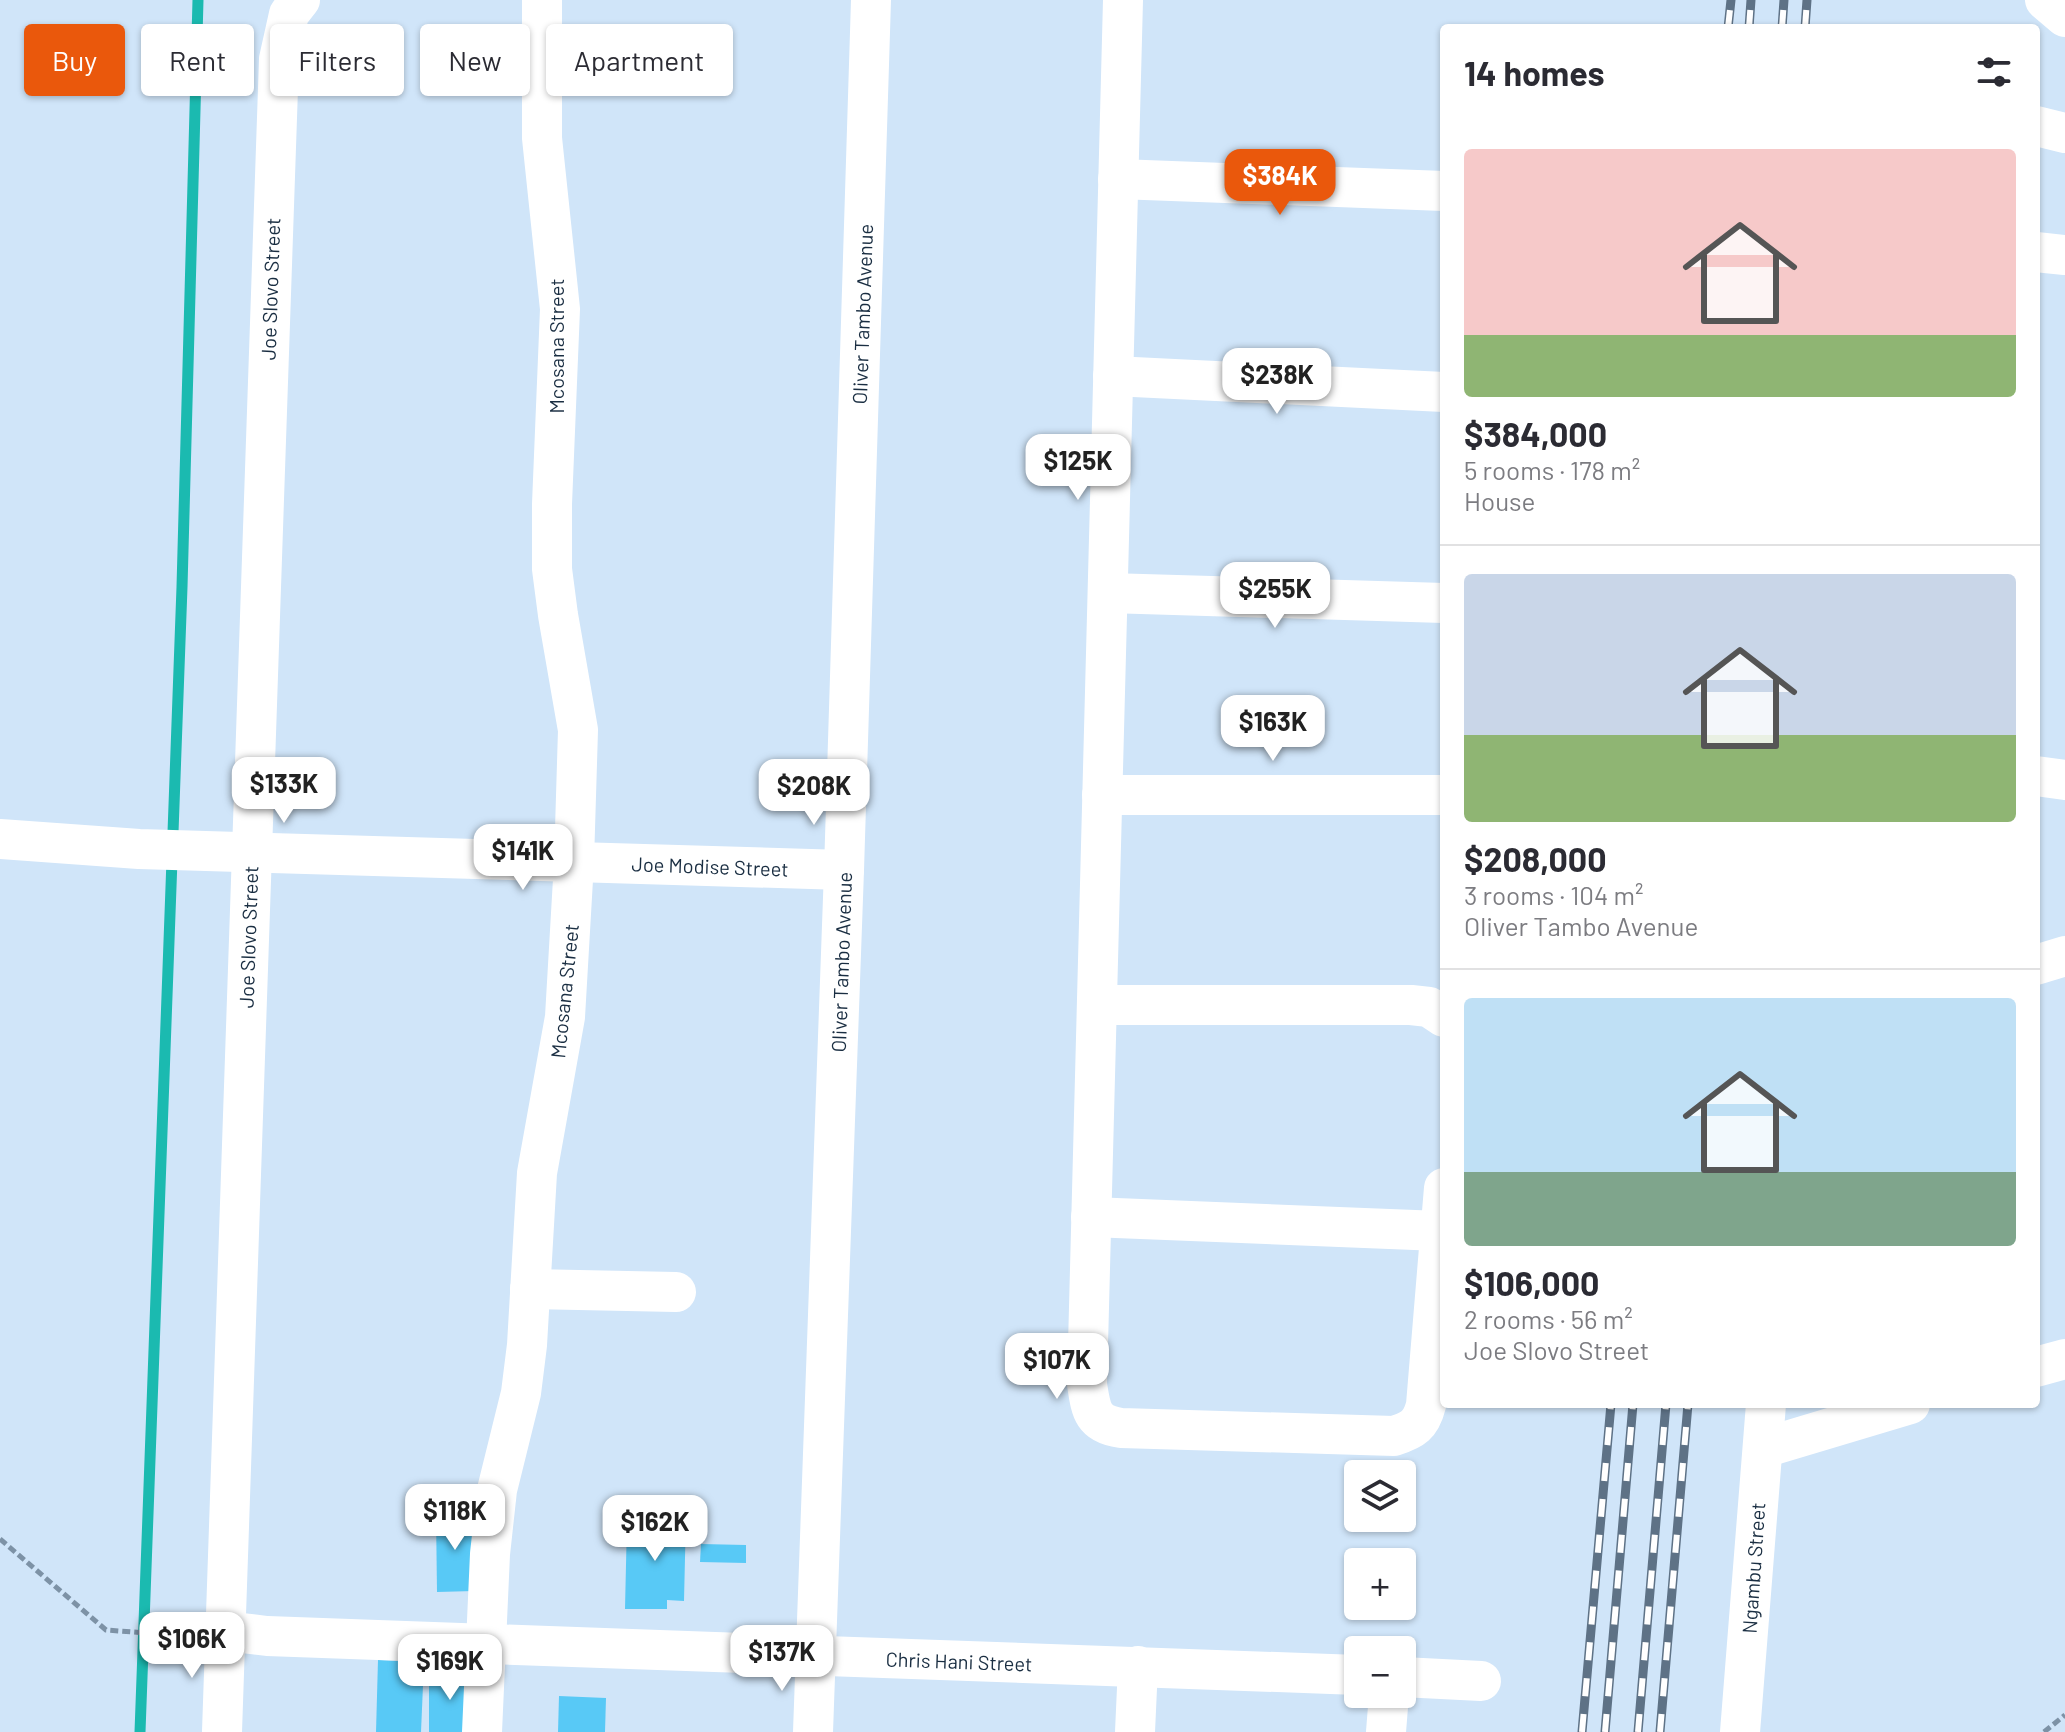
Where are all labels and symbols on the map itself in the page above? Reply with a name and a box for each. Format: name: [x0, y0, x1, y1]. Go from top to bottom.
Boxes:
pin: $384K: [1224, 149, 1336, 217]
street label: Joe Slovo Street: [256, 217, 284, 361]
street label: Oliver Tambo Avenue: [847, 223, 877, 405]
street label: Mcosana Street: [544, 279, 568, 413]
pin: $238K: [1221, 348, 1333, 416]
pin: $125K: [1022, 434, 1134, 502]
pin: $255K: [1219, 562, 1331, 630]
pin: $163K: [1217, 695, 1329, 763]
pin: $133K: [228, 757, 340, 825]
pin: $208K: [758, 759, 870, 827]
pin: $141K: [467, 824, 579, 892]
street label: Joe Modise Street: [631, 851, 789, 881]
street label: Joe Slovo Street: [234, 865, 262, 1009]
street label: Oliver Tambo Avenue: [826, 871, 856, 1053]
street label: Mcosana Street: [545, 923, 583, 1059]
pin: $107K: [1001, 1333, 1113, 1401]
pin: $118K: [399, 1484, 511, 1552]
pin: $162K: [599, 1495, 711, 1563]
street label: Ngambu Street: [1736, 1502, 1770, 1634]
pin: $106K: [136, 1612, 248, 1680]
pin: $137K: [726, 1625, 838, 1693]
pin: $169K: [394, 1634, 506, 1702]
street label: Chris Hani Street: [885, 1646, 1033, 1676]

